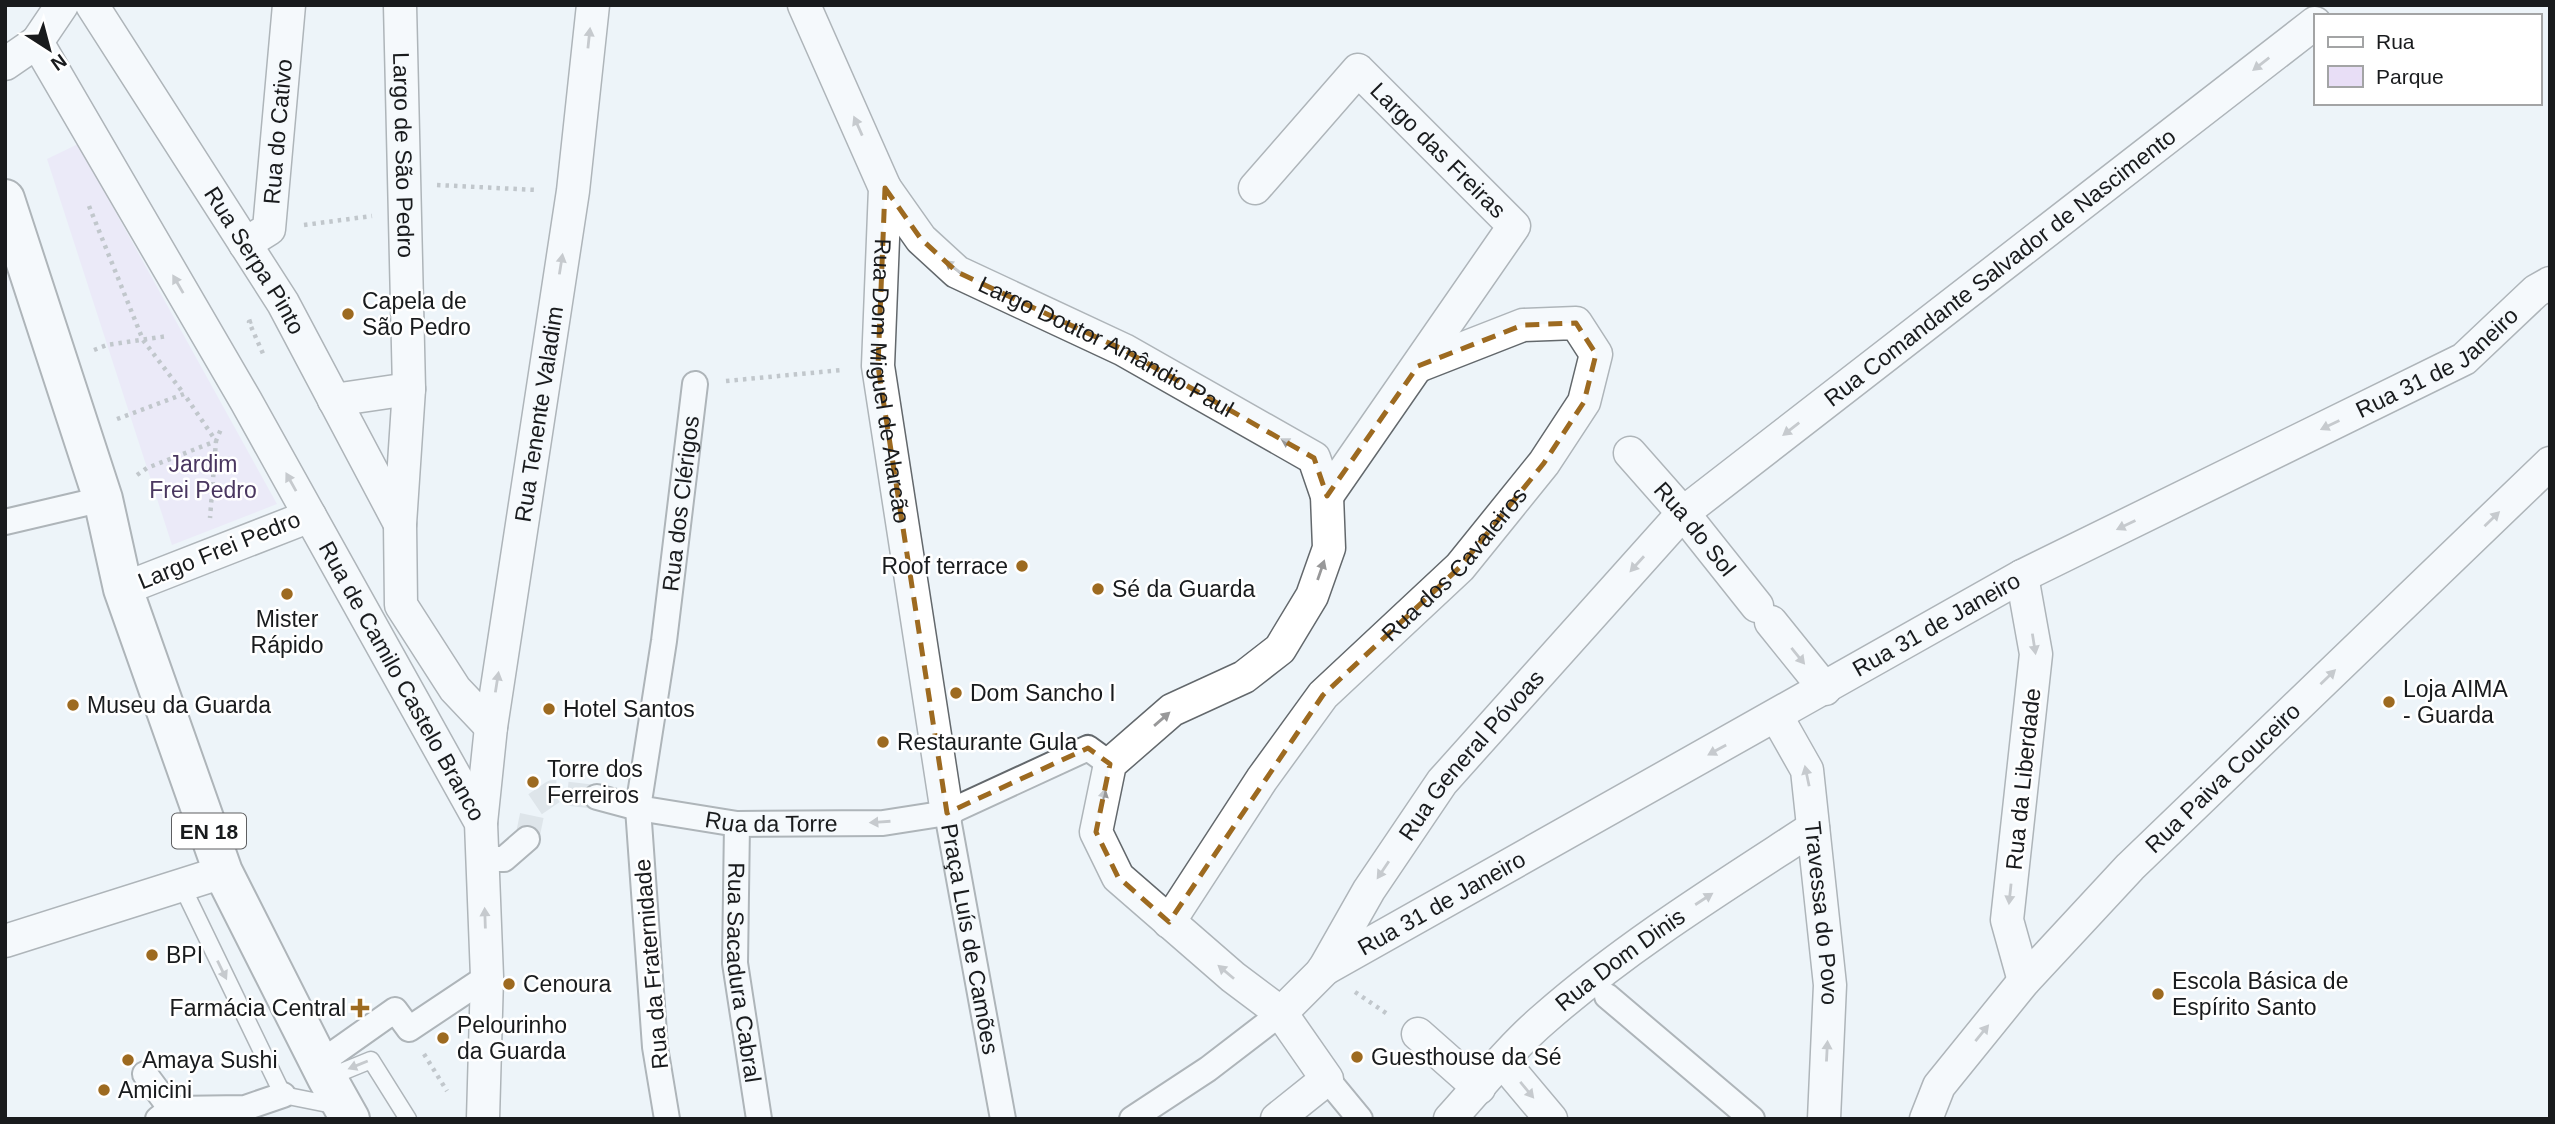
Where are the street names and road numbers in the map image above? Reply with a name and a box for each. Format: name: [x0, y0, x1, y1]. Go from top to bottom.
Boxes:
street label: Largo de São Pedro: [388, 52, 419, 258]
street label: Rua do Cativo: [258, 58, 297, 205]
street label: Largo das Freiras: [1365, 77, 1511, 223]
street label: Rua Comandante Salvador de Nascimento: [1819, 123, 2181, 412]
street label: Rua Serpa Pinto: [199, 182, 310, 339]
street label: Rua Dom Miguel de Alarcão: [865, 238, 915, 525]
street label: Largo Doutor Amândio Paul: [974, 271, 1238, 422]
street label: Rua 31 de Janeiro: [2352, 302, 2523, 423]
street label: Rua Tenente Valadim: [510, 304, 568, 524]
street label: Rua dos Clérigos: [657, 414, 704, 593]
street label: Rua do Sol: [1649, 477, 1741, 581]
street label: Rua dos Cavaleiros: [1376, 482, 1532, 646]
street label: Largo Frei Pedro: [134, 506, 304, 594]
street label: Rua de Camilo Castelo Branco: [314, 537, 490, 825]
street label: Rua 31 de Janeiro: [1848, 567, 2025, 682]
street label: Rua General Póvoas: [1393, 665, 1549, 845]
street label: Rua da Liberdade: [2001, 687, 2045, 871]
street label: Rua Paiva Couceiro: [2140, 697, 2306, 858]
street label: Rua da Torre: [703, 806, 838, 837]
road number: EN 18: [172, 814, 246, 848]
street label: Travessa do Povo: [1800, 820, 1843, 1006]
street label: Praça Luís de Camões: [936, 821, 1004, 1056]
street label: Rua 31 de Janeiro: [1353, 846, 1530, 961]
street label: Rua da Fraternidade: [629, 858, 673, 1070]
street label: Rua Sacadura Cabral: [722, 862, 766, 1084]
street label: Rua Dom Dinis: [1550, 903, 1690, 1016]

